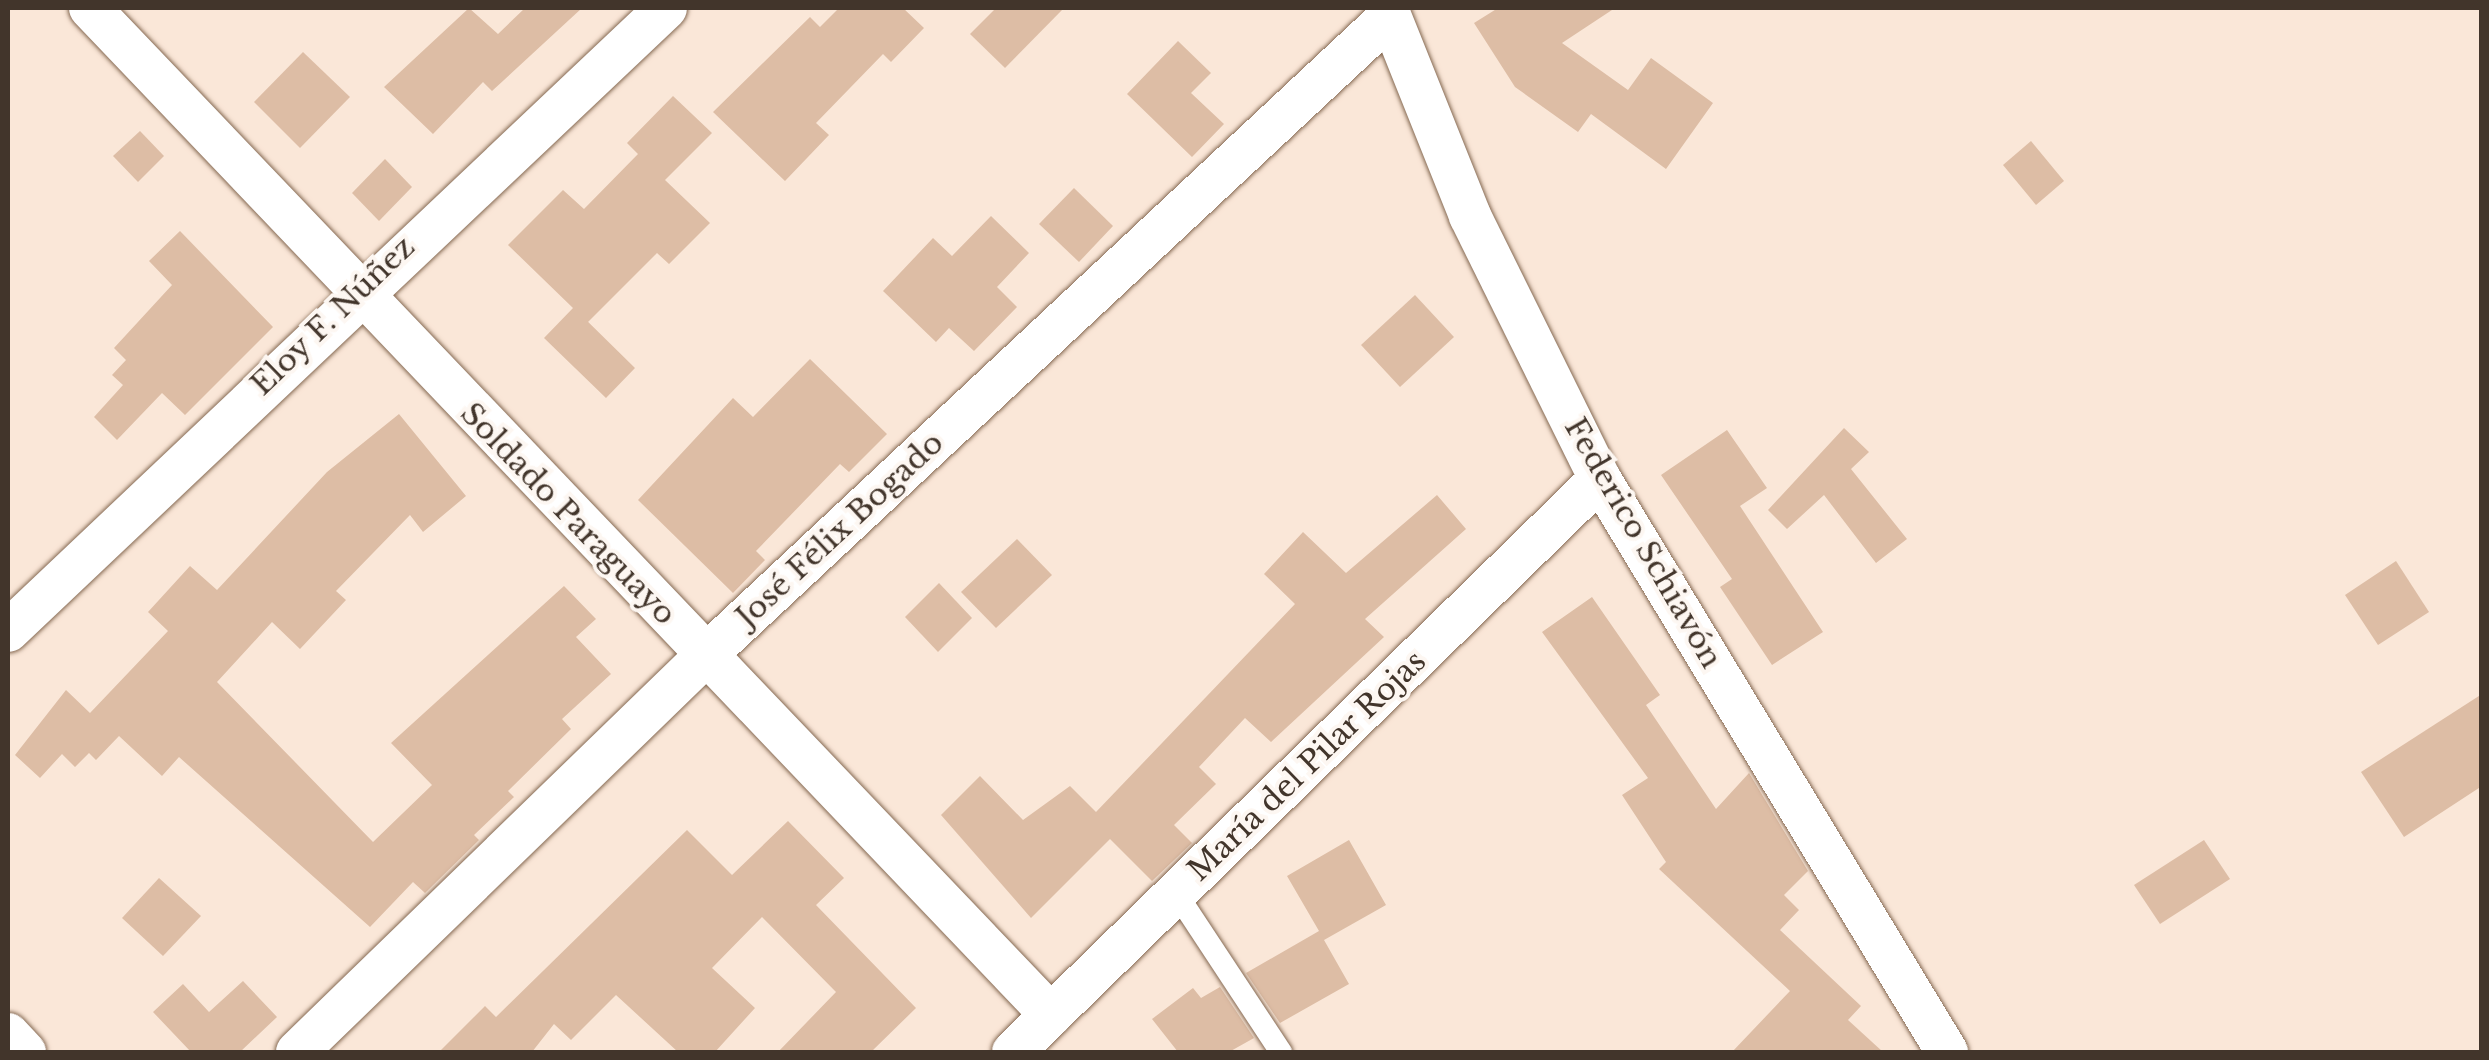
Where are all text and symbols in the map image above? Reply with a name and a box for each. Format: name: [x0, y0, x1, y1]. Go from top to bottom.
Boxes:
street label: Eloy F. Núñez: [244, 229, 422, 403]
street label: Soldado Paraguayo: [453, 396, 683, 632]
street label: Federico Schiavón: [1557, 412, 1729, 674]
street label: José Félix Bogado: [729, 425, 951, 635]
street label: María del Pilar Rojas: [1180, 643, 1434, 889]

